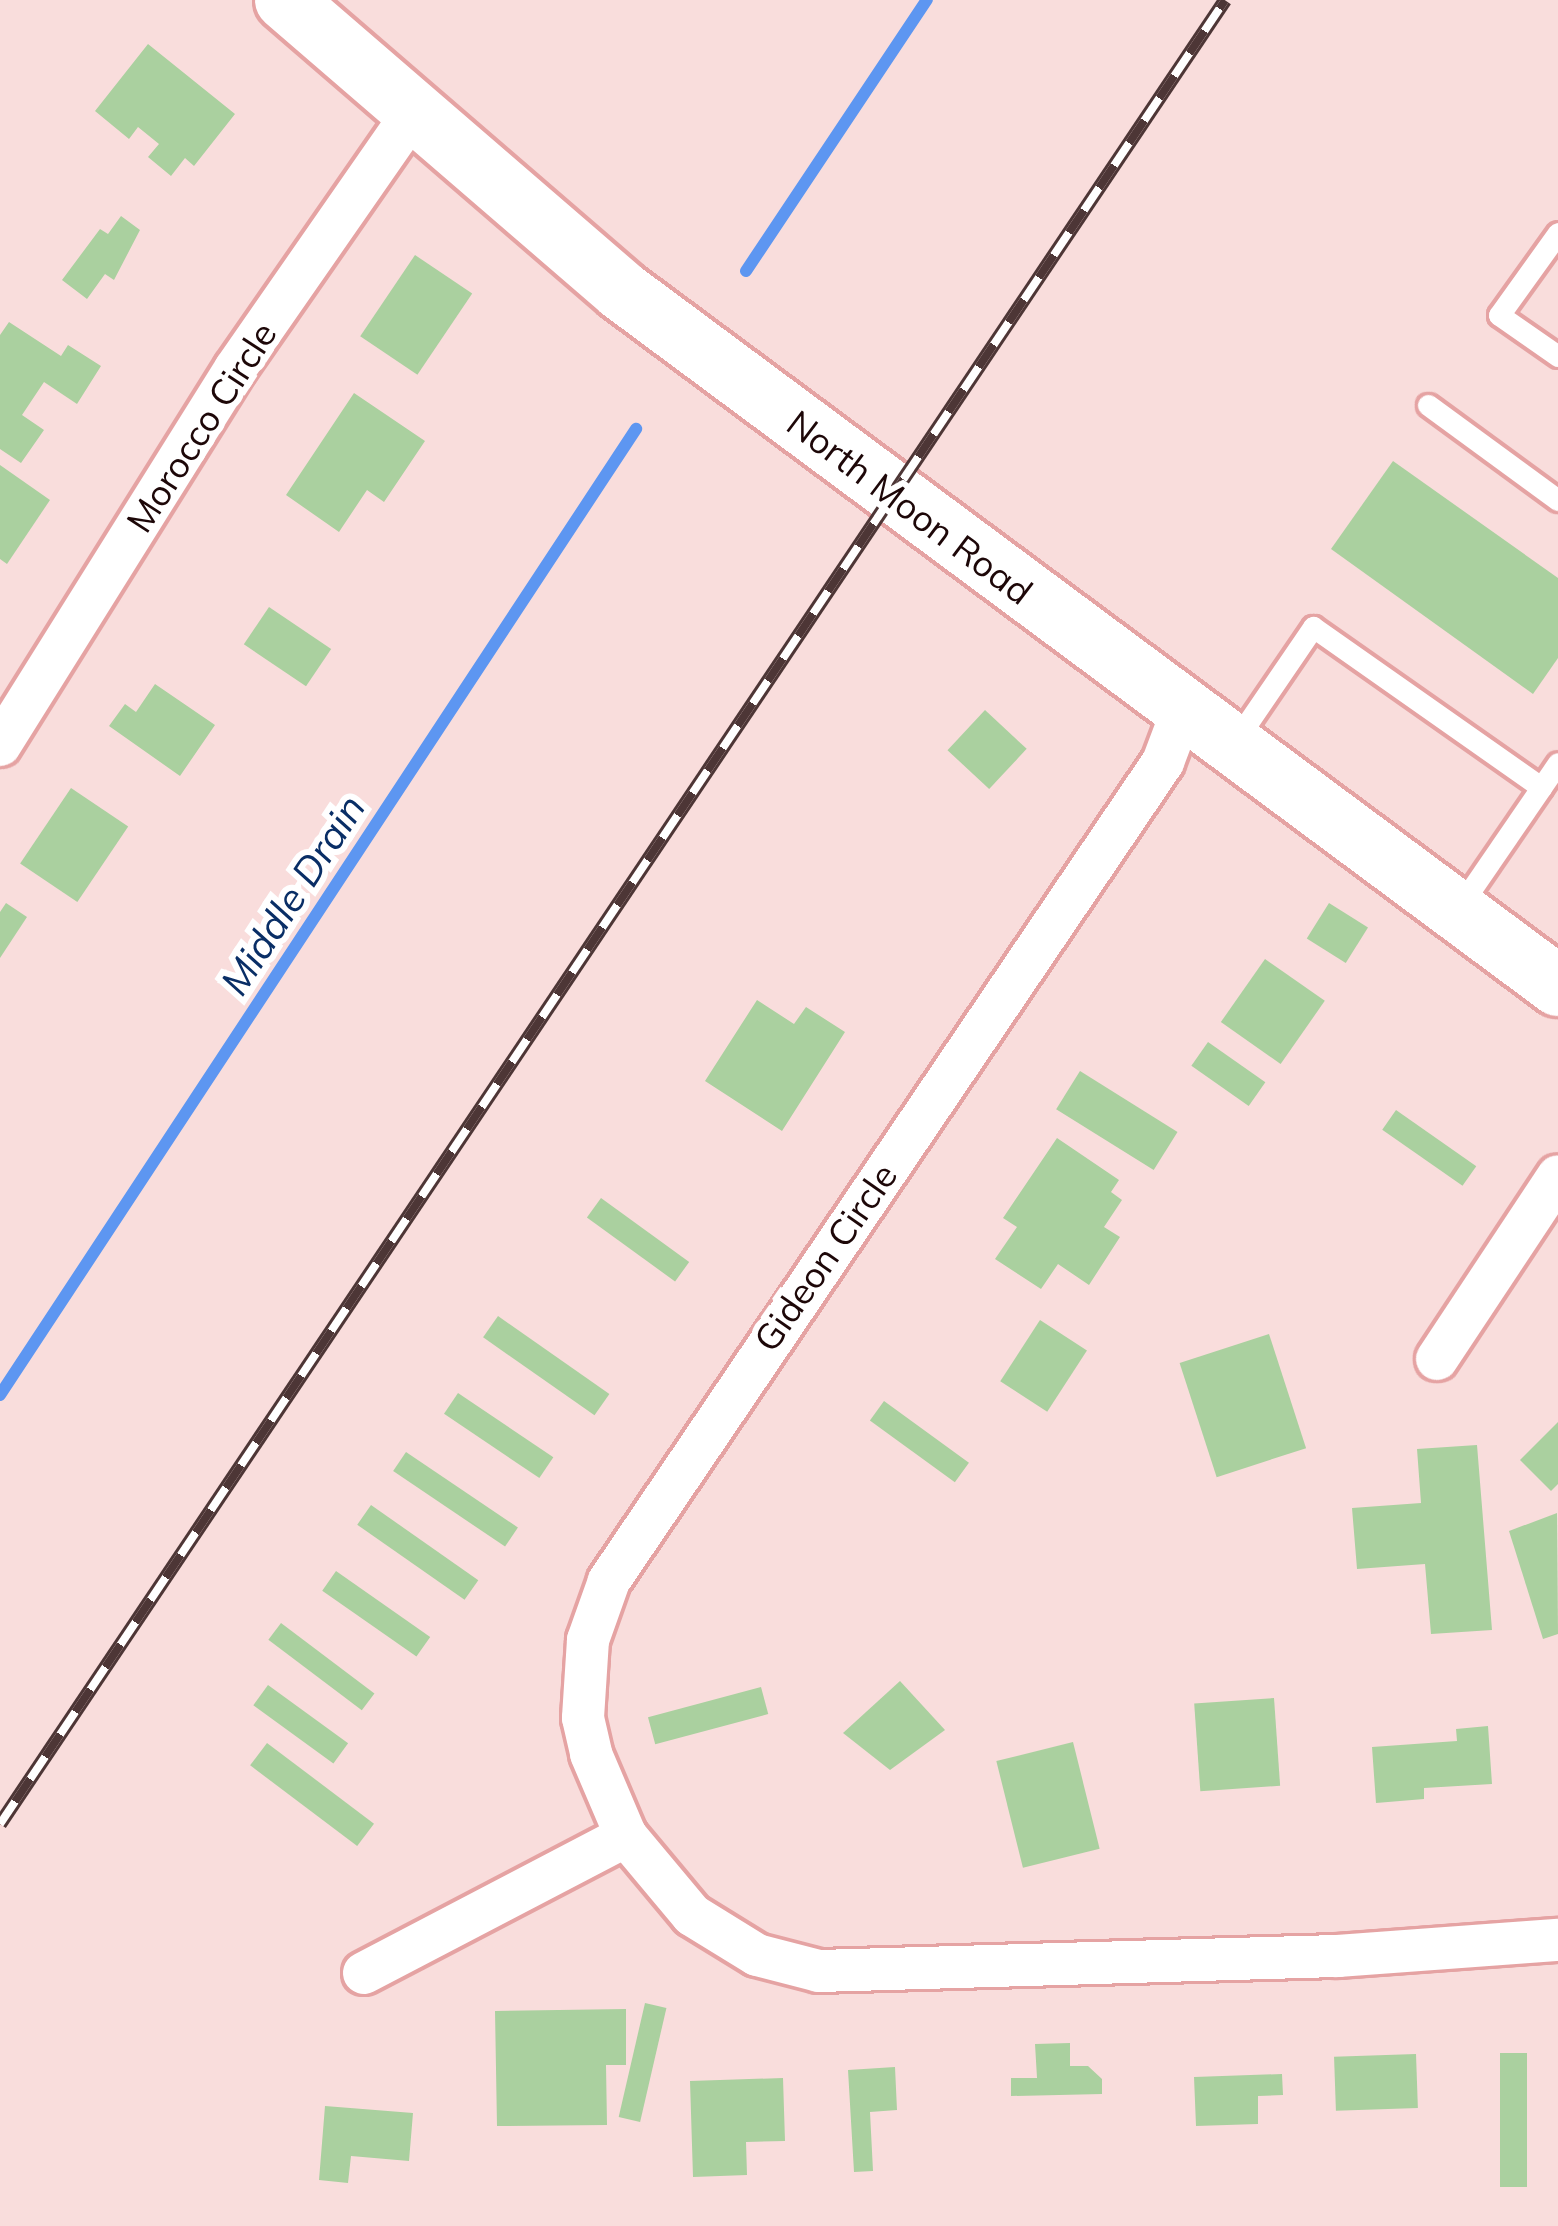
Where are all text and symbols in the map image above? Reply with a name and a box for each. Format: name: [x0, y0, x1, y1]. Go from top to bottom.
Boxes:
street label: Morocco Circle: [117, 314, 285, 540]
street label: North Moon Road: [779, 401, 1041, 613]
water label: Middle Drain: [211, 786, 375, 1004]
street label: Gideon Circle: [744, 1155, 906, 1359]

